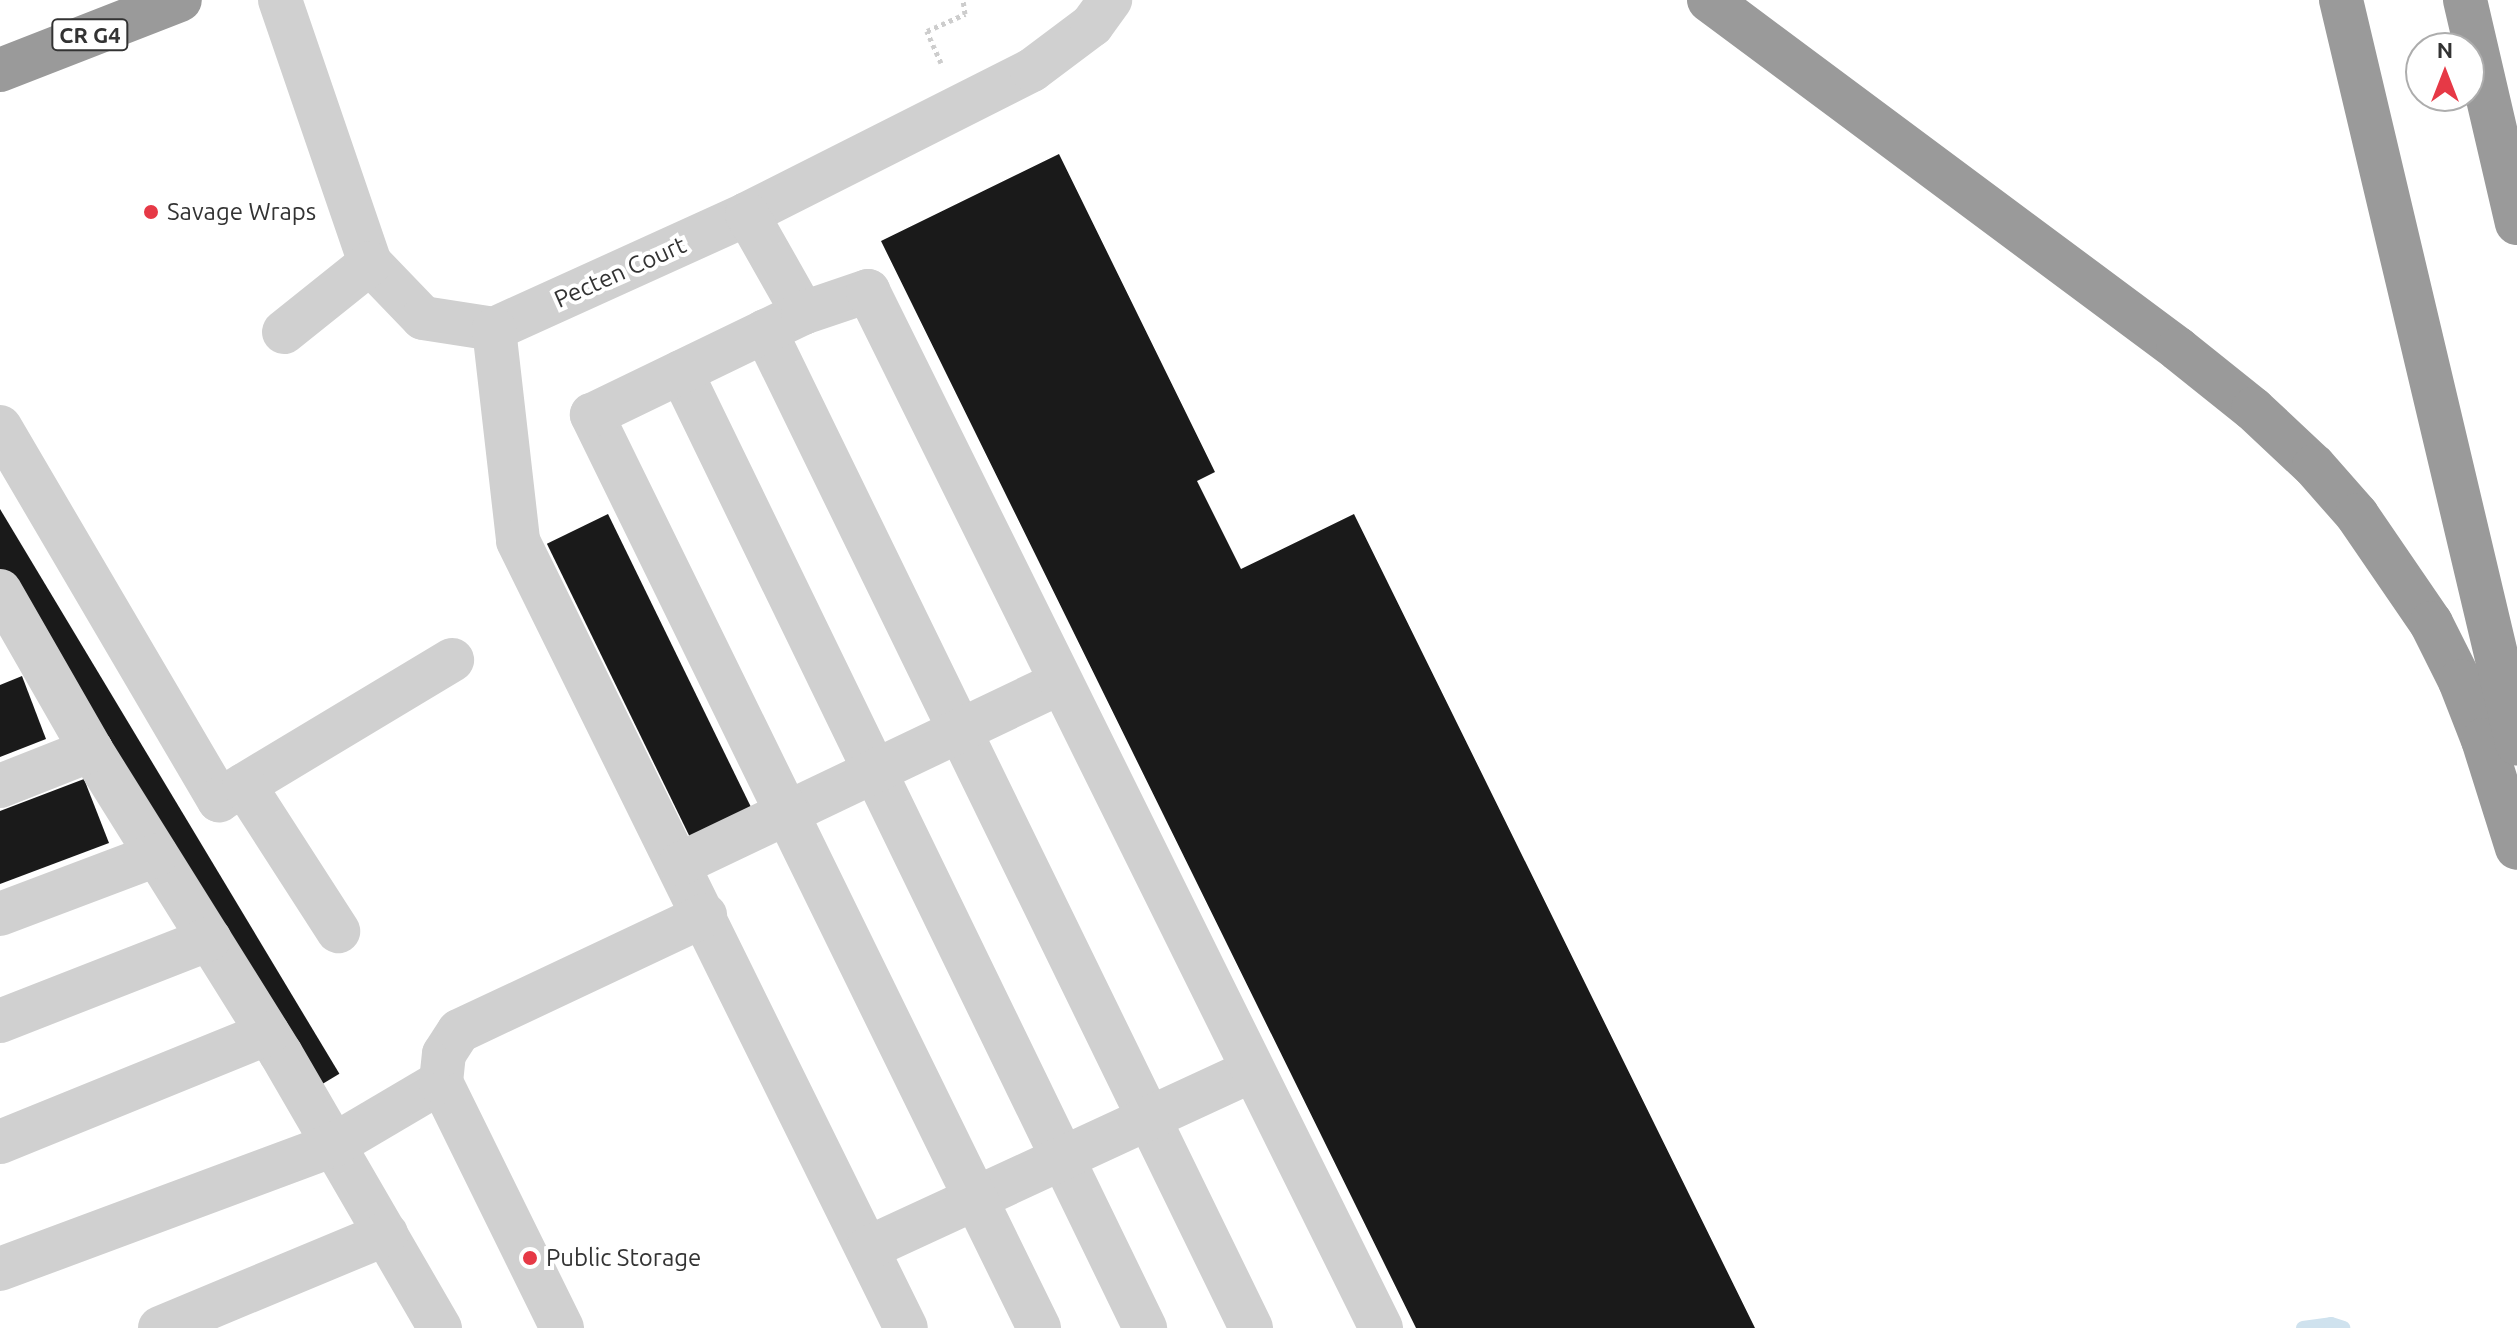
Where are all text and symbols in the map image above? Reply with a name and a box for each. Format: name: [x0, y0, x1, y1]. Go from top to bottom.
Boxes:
road number: CR G4: [50, 17, 130, 53]
north arrow: [2405, 32, 2485, 112]
text: N: [2437, 37, 2453, 62]
place label: Savage Wraps: [167, 198, 316, 226]
marker: Savage Wraps: [142, 203, 160, 221]
street label: Pecten Court: [550, 230, 690, 314]
place label: Public Storage: [546, 1244, 701, 1272]
marker: Public Storage: [521, 1249, 539, 1267]

